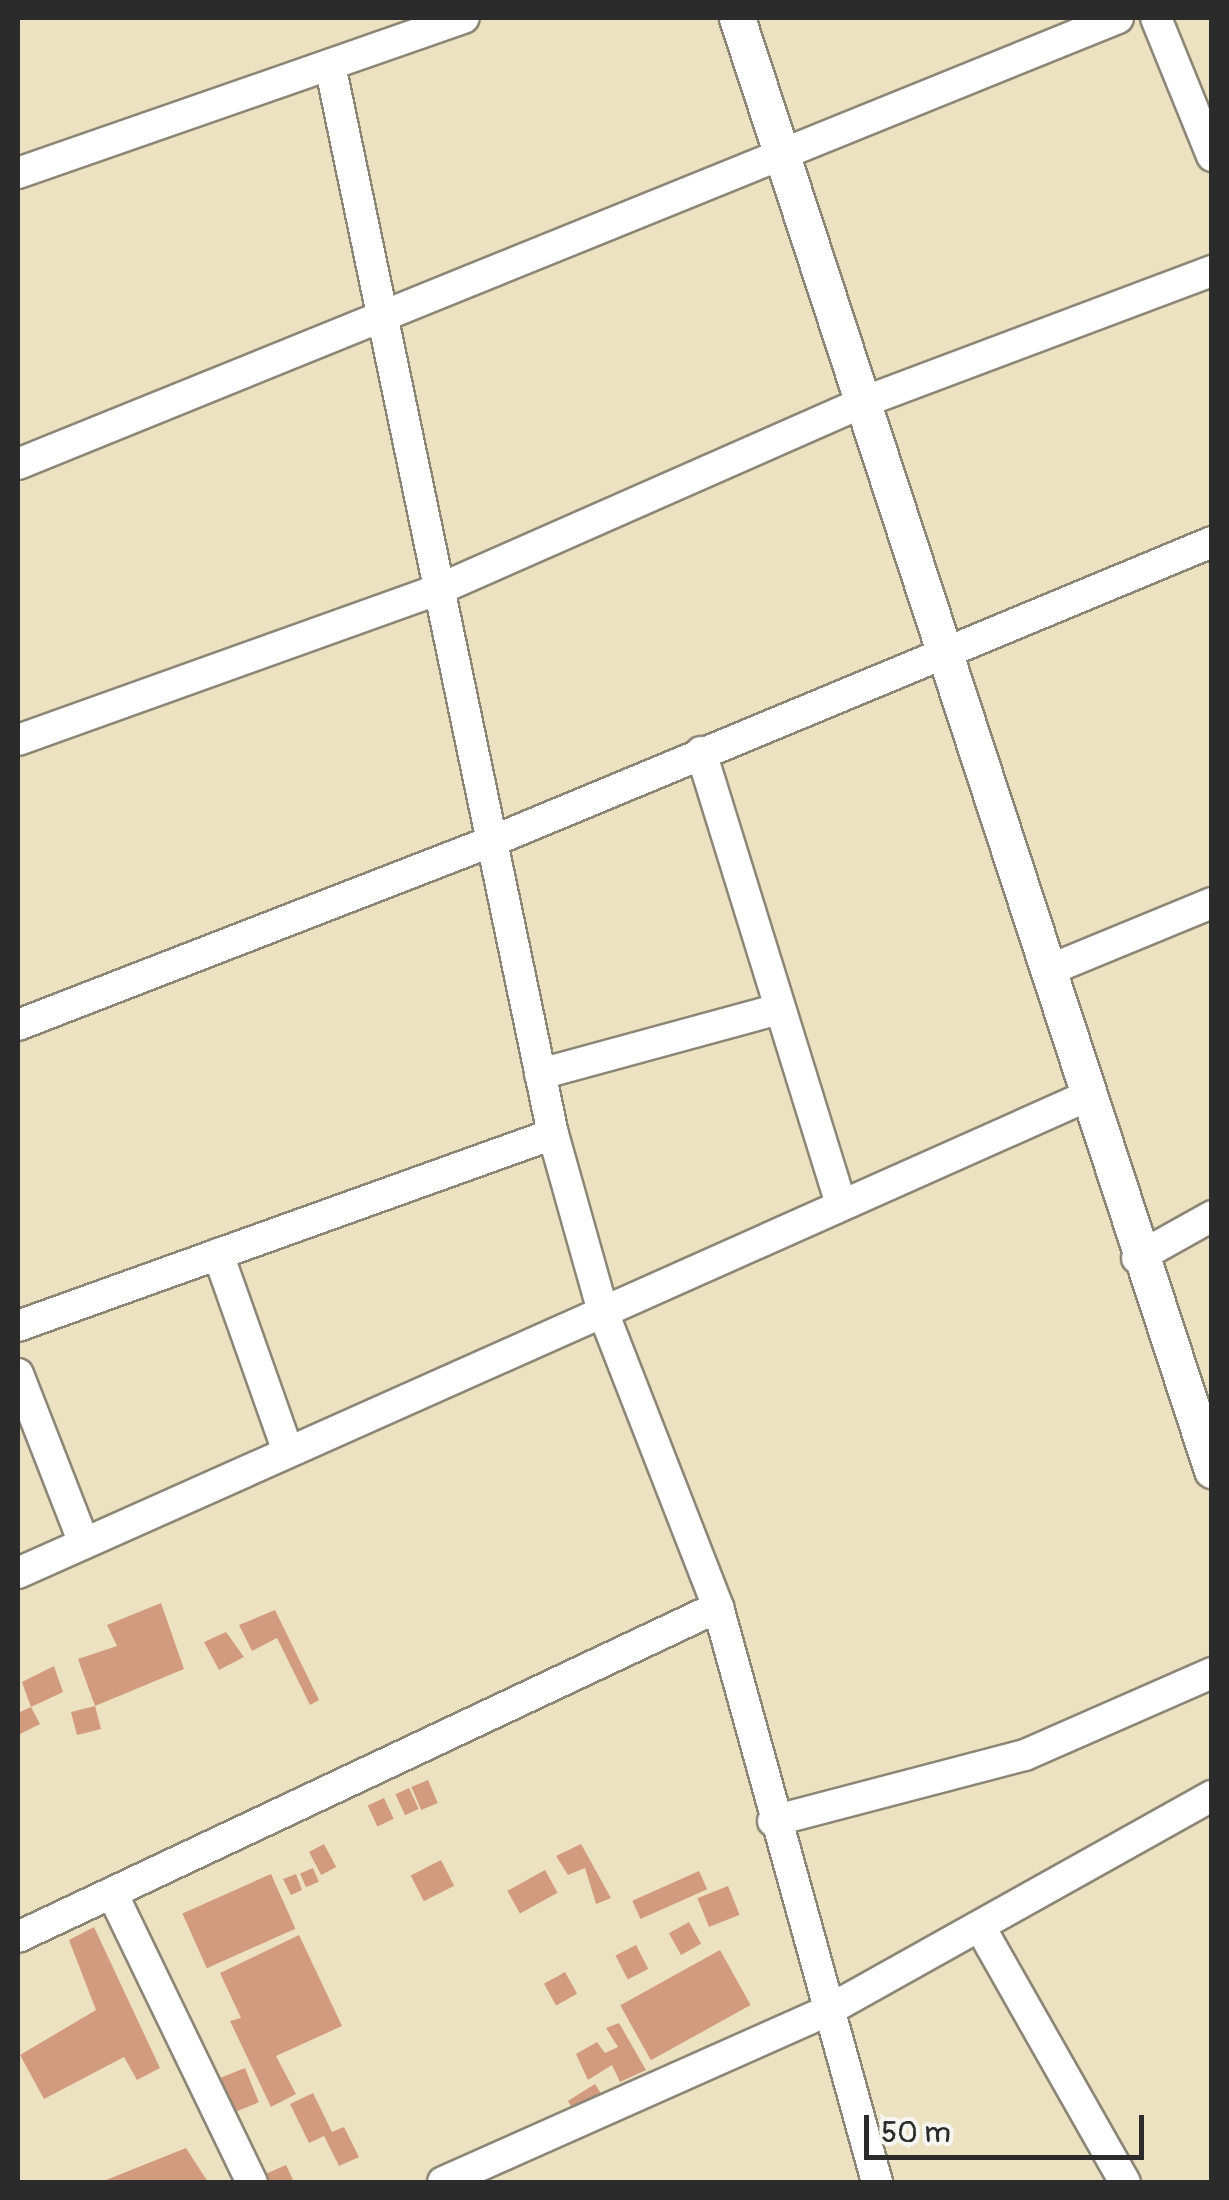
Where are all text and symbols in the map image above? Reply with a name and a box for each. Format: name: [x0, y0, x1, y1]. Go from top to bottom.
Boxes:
scale bar: [869, 2095, 1149, 2157]
text: 50 m: [881, 2114, 951, 2151]

